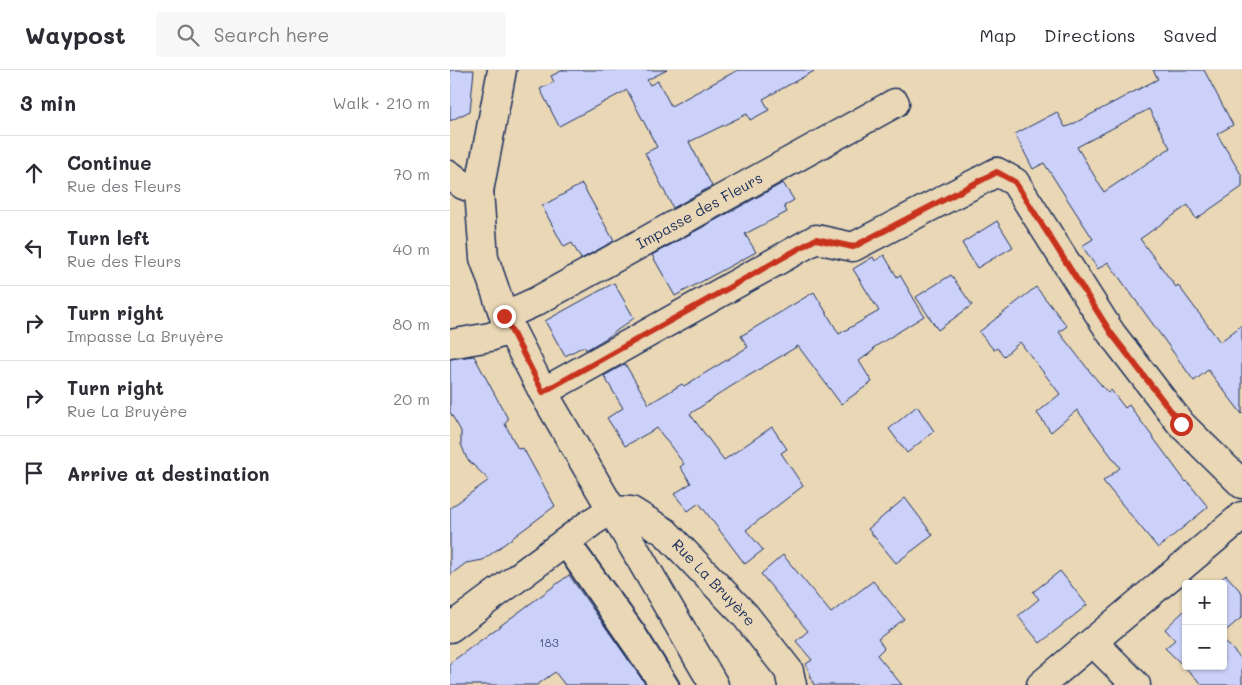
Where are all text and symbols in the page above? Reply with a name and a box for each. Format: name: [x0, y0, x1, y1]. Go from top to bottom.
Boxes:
search box: [156, 12, 506, 57]
text: Waypost: [25, 19, 126, 50]
icon: search: [174, 21, 202, 49]
text: Search here: [214, 22, 329, 47]
text: Map: [979, 23, 1016, 47]
text: Directions: [1044, 23, 1136, 47]
text: Saved: [1164, 23, 1217, 47]
text: 3 min: [20, 89, 76, 116]
text: Walk · 210 m: [332, 92, 430, 113]
text: Continue: [67, 150, 152, 175]
icon: ahead: [20, 159, 48, 187]
text: 70 m: [393, 163, 430, 184]
street label: Impasse des Fleurs: [632, 167, 766, 253]
text: Rue des Fleurs: [67, 175, 181, 196]
text: Turn left: [67, 225, 150, 250]
icon: left: [20, 234, 48, 262]
text: 40 m: [393, 238, 430, 259]
text: Rue des Fleurs: [67, 250, 181, 271]
text: Turn right: [67, 300, 164, 325]
route end: [493, 305, 516, 328]
icon: right: [20, 309, 48, 337]
text: 80 m: [393, 313, 430, 334]
text: Impasse La Bruyère: [67, 325, 224, 346]
text: Turn right: [67, 375, 164, 400]
icon: right: [20, 384, 48, 412]
text: 20 m: [393, 388, 430, 409]
text: Rue La Bruyère: [67, 400, 187, 421]
route start: [1170, 413, 1193, 436]
icon: arrive: [20, 459, 48, 487]
text: Arrive at destination: [67, 461, 270, 486]
street label: Rue La Bruyère: [668, 534, 761, 630]
map controls: [1182, 580, 1227, 670]
button: +: [1182, 580, 1227, 625]
button: −: [1182, 625, 1227, 670]
house number: 183: [539, 634, 559, 650]

